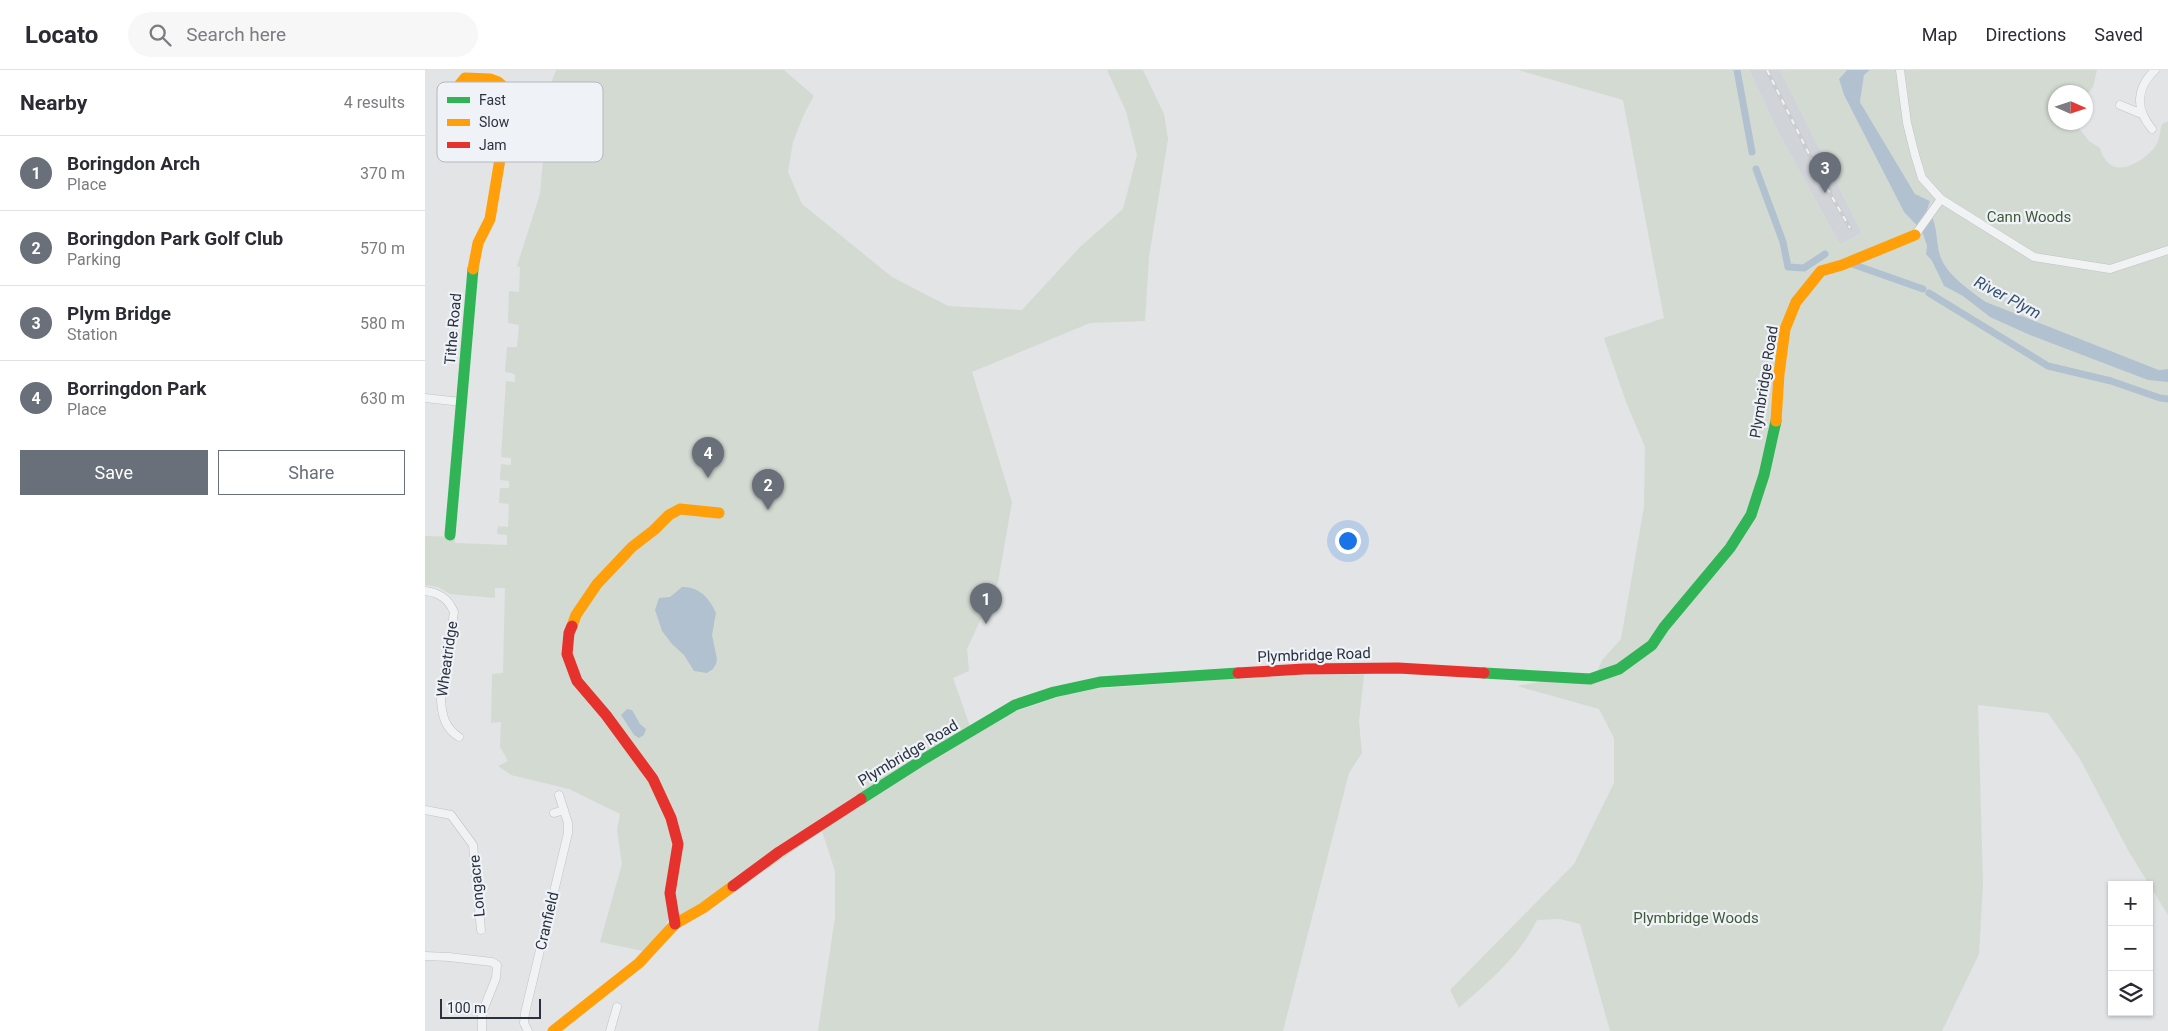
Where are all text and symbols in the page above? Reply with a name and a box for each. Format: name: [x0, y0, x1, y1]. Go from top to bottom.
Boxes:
search box: [128, 12, 478, 57]
text: Locato: [25, 21, 98, 49]
icon: search: [146, 21, 174, 49]
text: Search here: [186, 23, 286, 46]
text: Map: [1922, 24, 1957, 45]
text: Directions: [1985, 24, 2066, 45]
text: Saved: [2094, 24, 2143, 45]
legend: [437, 82, 603, 162]
north arrow: [2048, 85, 2093, 130]
text: Nearby: [20, 91, 87, 115]
text: Fast: [479, 92, 506, 108]
text: 4 results: [344, 93, 405, 112]
text: Slow: [479, 114, 510, 130]
text: Jam: [479, 137, 507, 153]
text: Boringdon Arch: [67, 152, 200, 175]
pin: 3: [1809, 152, 1841, 193]
text: 1: [31, 164, 41, 183]
text: 370 m: [360, 164, 405, 183]
text: Place: [67, 175, 107, 194]
park label: Cann Woods: [1987, 208, 2071, 226]
text: Boringdon Park Golf Club: [67, 227, 283, 250]
text: 2: [31, 239, 41, 258]
text: 570 m: [360, 239, 405, 258]
text: Parking: [67, 250, 121, 269]
water label: River Plym: [1971, 272, 2044, 323]
street label: Tithe Road: [441, 292, 465, 366]
text: Plym Bridge: [67, 302, 171, 325]
text: 3: [31, 314, 41, 333]
text: 580 m: [360, 314, 405, 333]
text: Station: [67, 325, 118, 344]
street label: Plymbridge Road: [1746, 325, 1782, 439]
text: Borringdon Park: [67, 377, 207, 400]
text: 4: [31, 389, 41, 408]
text: 630 m: [360, 389, 405, 408]
text: Place: [67, 400, 107, 419]
pin: 4: [692, 437, 724, 478]
button: Save: [20, 450, 208, 495]
button: Share: [218, 450, 405, 495]
pin: 2: [752, 469, 784, 510]
your location: [1335, 528, 1361, 554]
pin: 1: [970, 583, 1002, 624]
street label: Wheatridge: [433, 620, 461, 698]
street label: Plymbridge Road: [1257, 644, 1371, 666]
street label: Plymbridge Road: [855, 716, 961, 790]
street label: Longacre: [465, 854, 489, 918]
map controls: [2108, 881, 2153, 1016]
button: +: [2108, 881, 2153, 926]
street label: Cranfield: [532, 890, 562, 952]
park label: Plymbridge Woods: [1633, 909, 1759, 927]
button: −: [2108, 926, 2153, 971]
button: layers: [2108, 971, 2153, 1016]
scale bar: [440, 996, 541, 1019]
text: 100 m: [447, 1000, 486, 1016]

